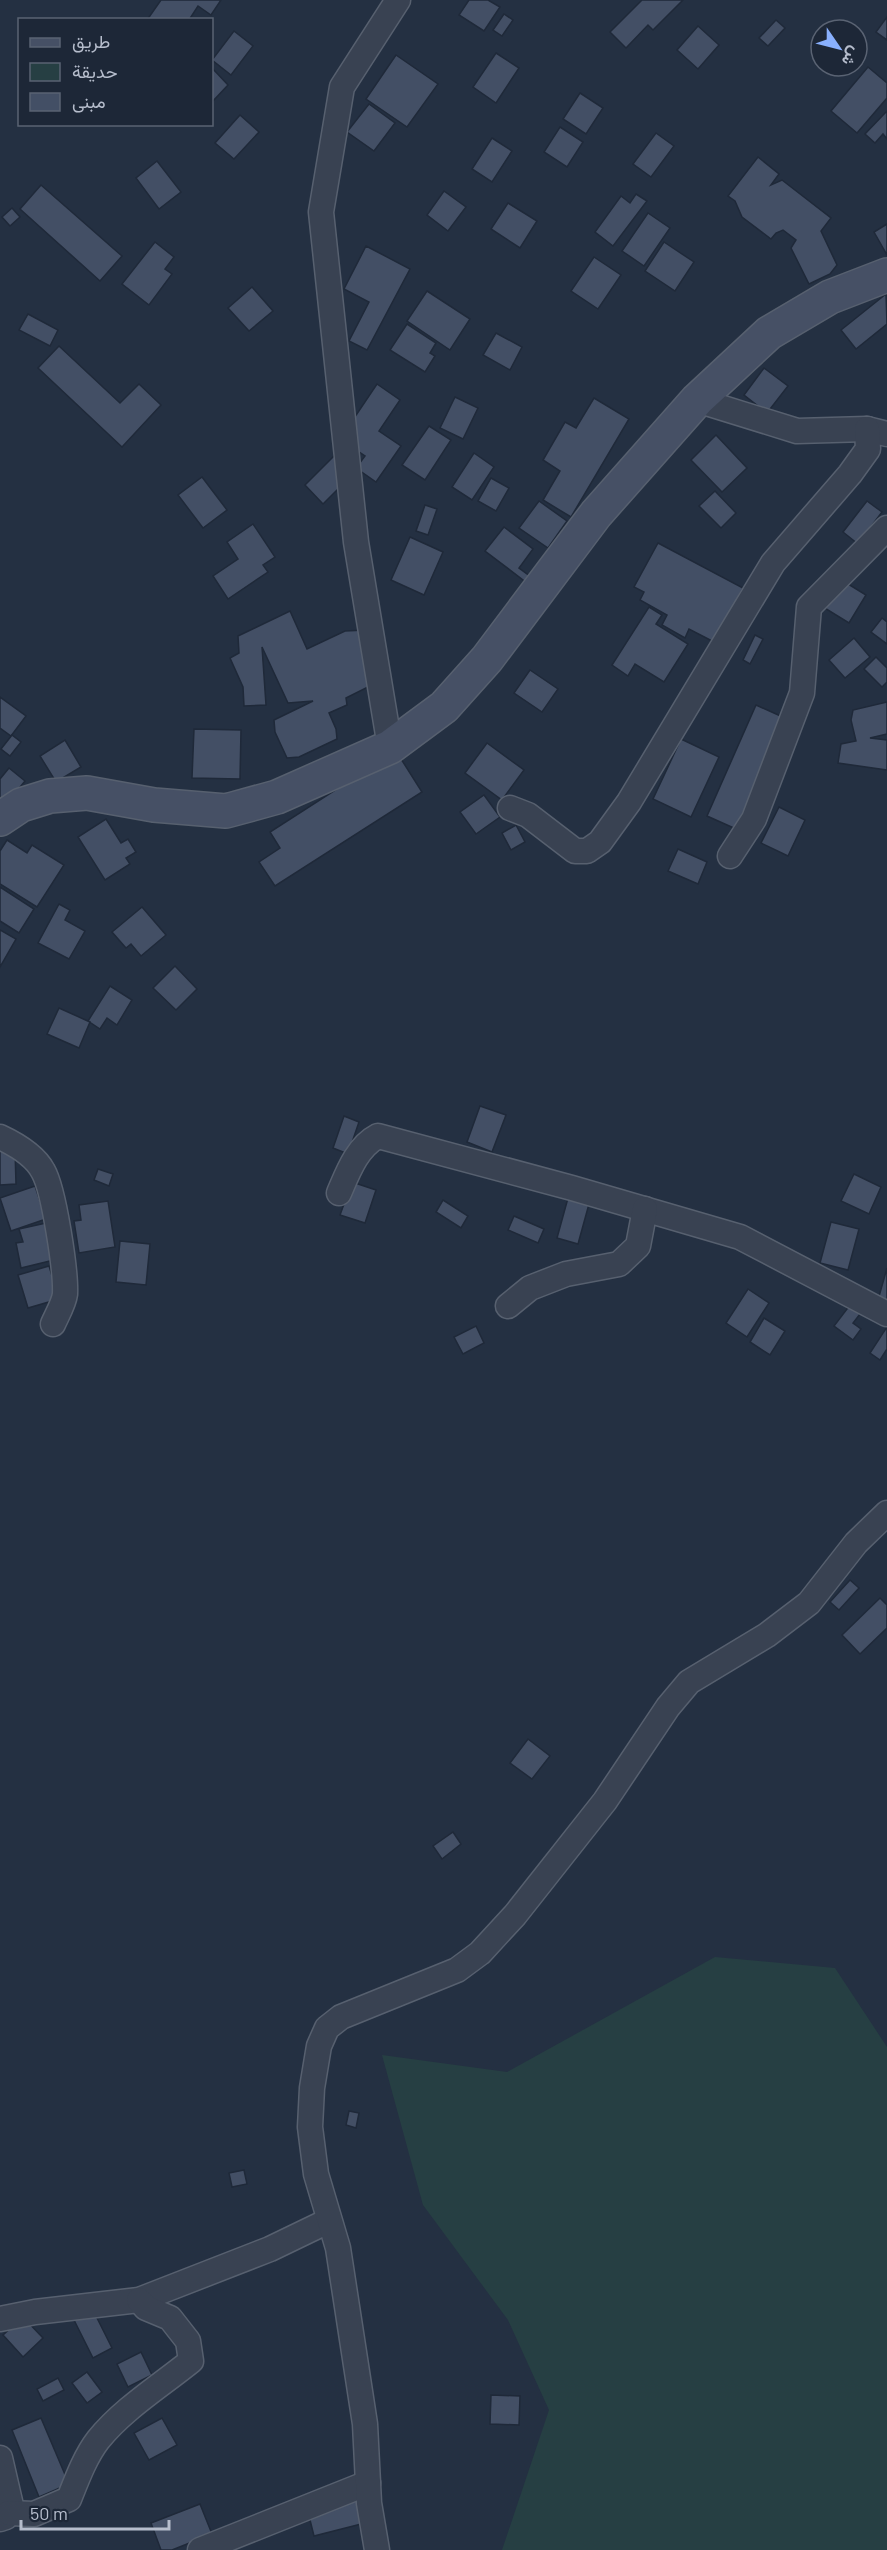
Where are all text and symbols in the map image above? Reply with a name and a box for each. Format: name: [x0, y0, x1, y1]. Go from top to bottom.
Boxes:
legend: [18, 18, 213, 126]
north arrow: [809, 18, 869, 78]
text: طريق: [72, 30, 110, 53]
text: ش: [838, 43, 865, 70]
text: حديقة: [72, 60, 118, 82]
text: مبنى: [72, 90, 106, 113]
scale bar: [21, 2493, 170, 2531]
text: 50 m: [30, 2502, 68, 2524]

